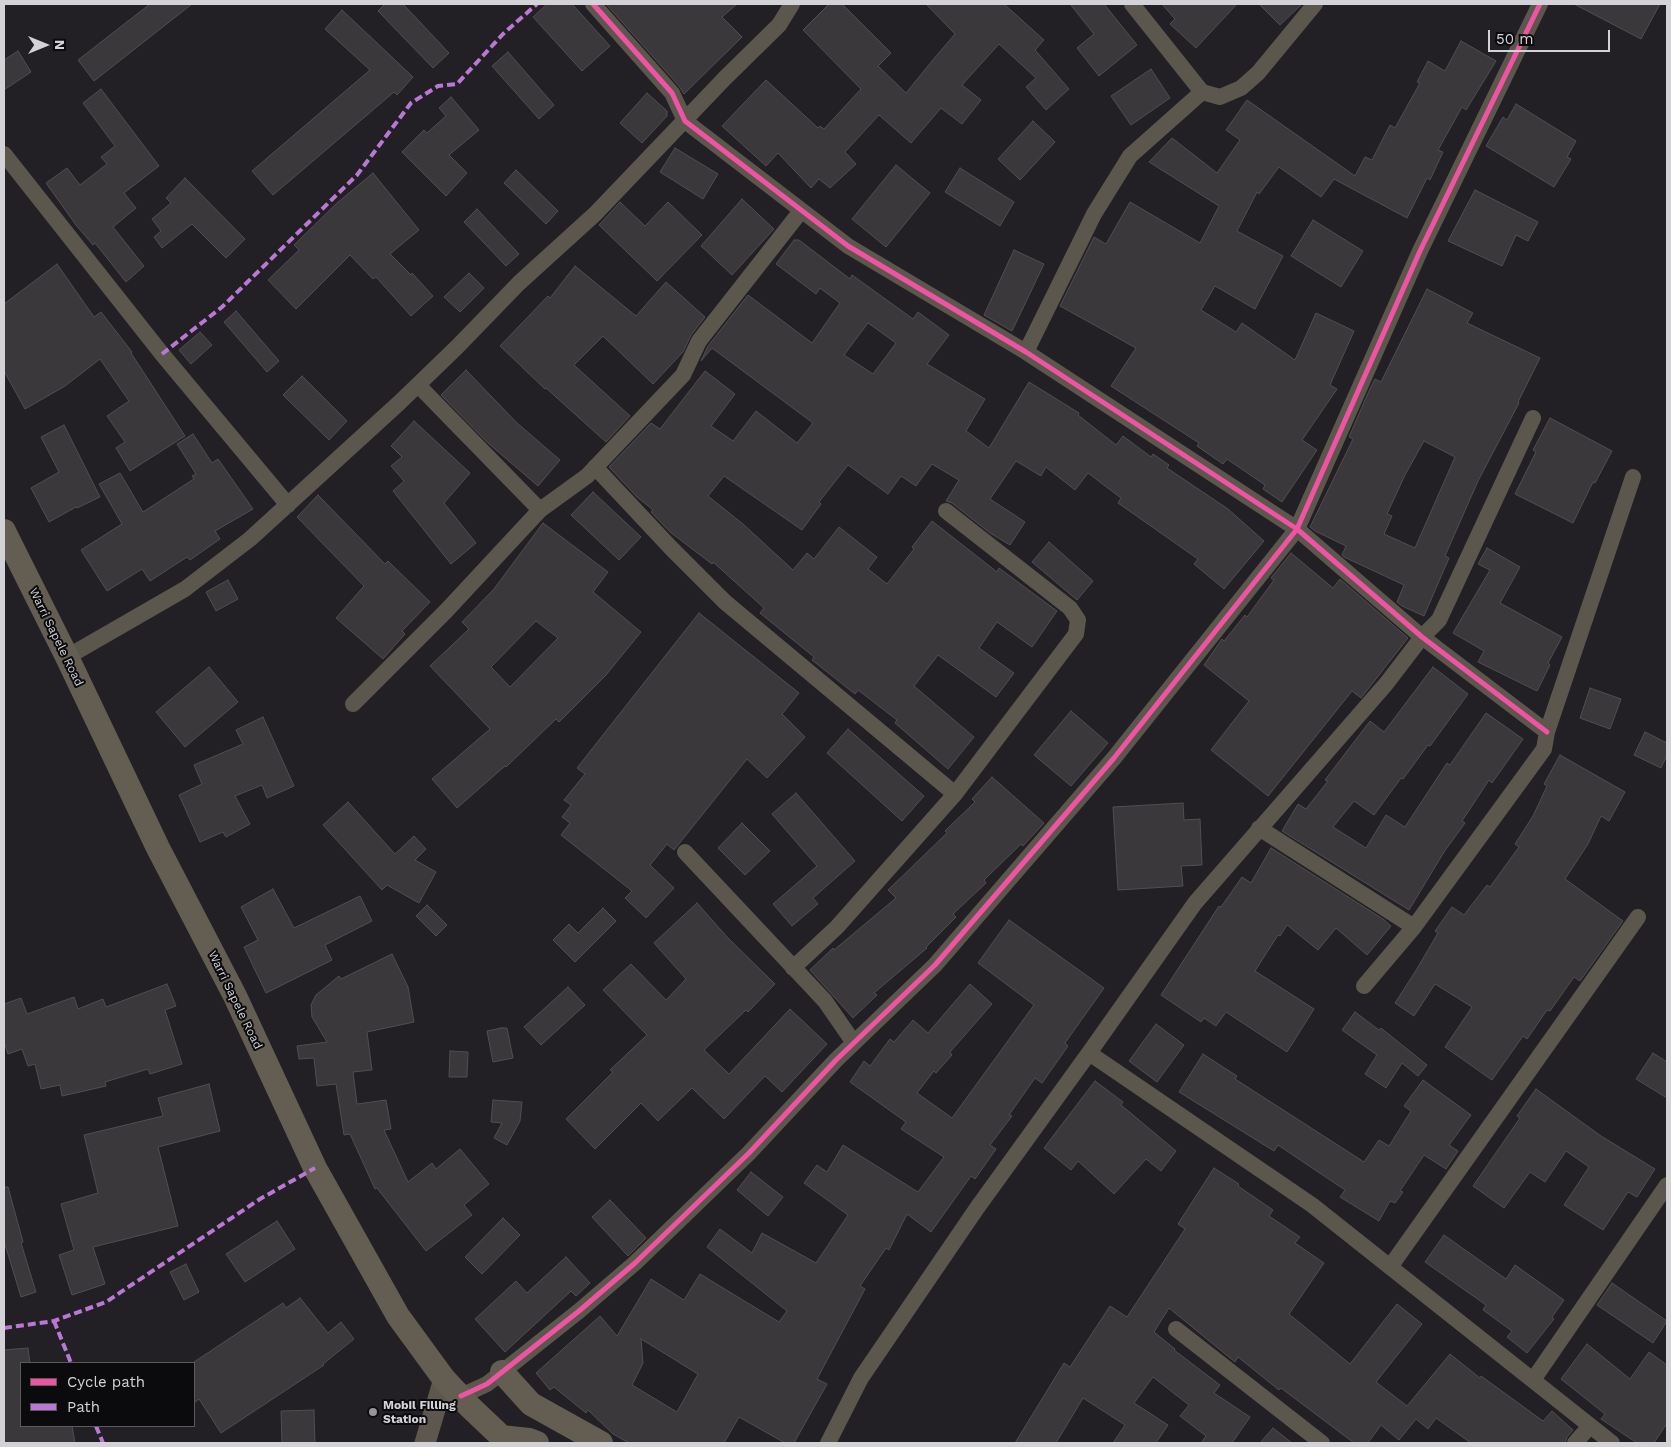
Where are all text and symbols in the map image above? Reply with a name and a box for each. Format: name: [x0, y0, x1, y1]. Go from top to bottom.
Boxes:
north arrow: [20, 20, 70, 70]
scale bar: [1491, 20, 1614, 52]
text: 50 m: [1496, 30, 1533, 48]
text: N: [52, 40, 68, 50]
street label: Warri Sapele Road: [26, 585, 86, 689]
street label: Warri Sapele Road: [205, 948, 265, 1052]
legend: [20, 1362, 195, 1427]
text: Cycle path: [67, 1373, 145, 1391]
text: Path: [67, 1398, 100, 1416]
place label: Mobil Filling Station: [383, 1398, 456, 1426]
marker: Mobil Filling Station: [367, 1406, 379, 1418]

